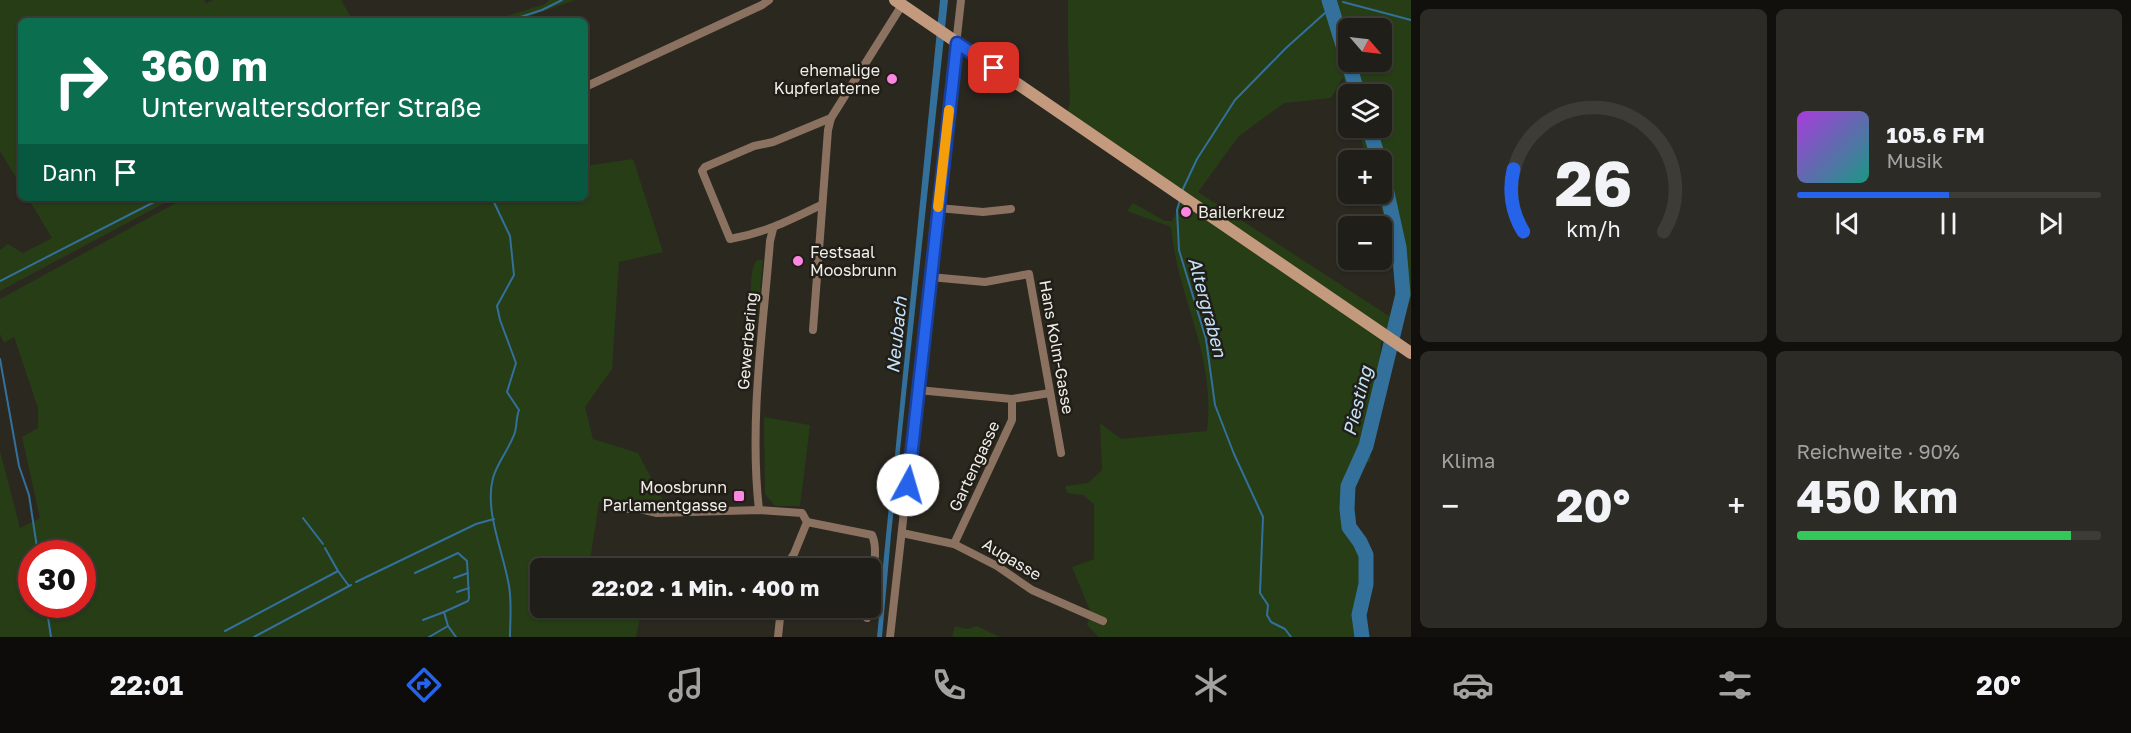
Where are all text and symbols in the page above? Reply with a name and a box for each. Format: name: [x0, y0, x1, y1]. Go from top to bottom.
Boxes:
north arrow: [1338, 18, 1392, 72]
map controls: [1338, 18, 1392, 270]
text: 360 m: [141, 40, 268, 90]
icon: right: [42, 42, 120, 120]
pin: [968, 42, 1019, 93]
icon: arrive: [977, 51, 1010, 84]
place label: ehemalige Kupferlaterne: [774, 60, 880, 98]
marker: ehemalige Kupferlaterne: [885, 72, 899, 86]
button: layers: [1338, 84, 1392, 138]
text: Unterwaltersdorfer Straße: [141, 91, 481, 123]
text: 105.6 FM: [1887, 121, 1985, 148]
text: 26: [1554, 146, 1632, 221]
text: Musik: [1887, 148, 1943, 172]
button: +: [1338, 150, 1392, 204]
icon: arrive: [109, 156, 142, 189]
text: Dann: [42, 159, 97, 186]
place label: Bailerkreuz: [1198, 202, 1285, 222]
marker: Bailerkreuz: [1179, 205, 1193, 219]
icon: previous: [1831, 207, 1864, 240]
icon: pause: [1932, 207, 1965, 240]
icon: next: [2034, 207, 2067, 240]
button: −: [1338, 216, 1392, 270]
text: km/h: [1566, 217, 1621, 243]
place label: Festsaal Moosbrunn: [810, 242, 897, 280]
marker: Festsaal Moosbrunn: [791, 254, 805, 268]
water label: Altergraben: [1184, 255, 1232, 360]
street label: Hans Kolm-Gasse: [1035, 278, 1079, 416]
street label: Gewerbering: [733, 291, 761, 391]
water label: Neubach: [881, 295, 911, 375]
water label: Piesting: [1338, 362, 1377, 438]
street label: Gartengasse: [944, 418, 1004, 514]
text: Reichweite · 90%: [1797, 439, 1960, 463]
text: Klima: [1441, 448, 1495, 472]
position arrow: [876, 453, 940, 517]
text: 450 km: [1797, 469, 1958, 523]
place label: Moosbrunn Parlamentgasse: [603, 477, 727, 515]
text: 20°: [1556, 478, 1630, 532]
text: −: [1441, 486, 1459, 525]
text: +: [1727, 486, 1745, 525]
marker: Moosbrunn Parlamentgasse: [732, 489, 746, 503]
street label: Augasse: [979, 534, 1045, 584]
speed limit sign: 30: [18, 540, 96, 618]
text: 22:02 · 1 Min. · 400 m: [592, 574, 819, 601]
icon: directions: [403, 664, 445, 706]
icon: music: [665, 664, 707, 706]
icon: phone: [928, 664, 970, 706]
icon: climate: [1190, 664, 1232, 706]
icon: car: [1452, 664, 1494, 706]
icon: filters: [1714, 664, 1756, 706]
text: 22:01: [110, 669, 183, 701]
text: 20°: [1976, 669, 2021, 701]

